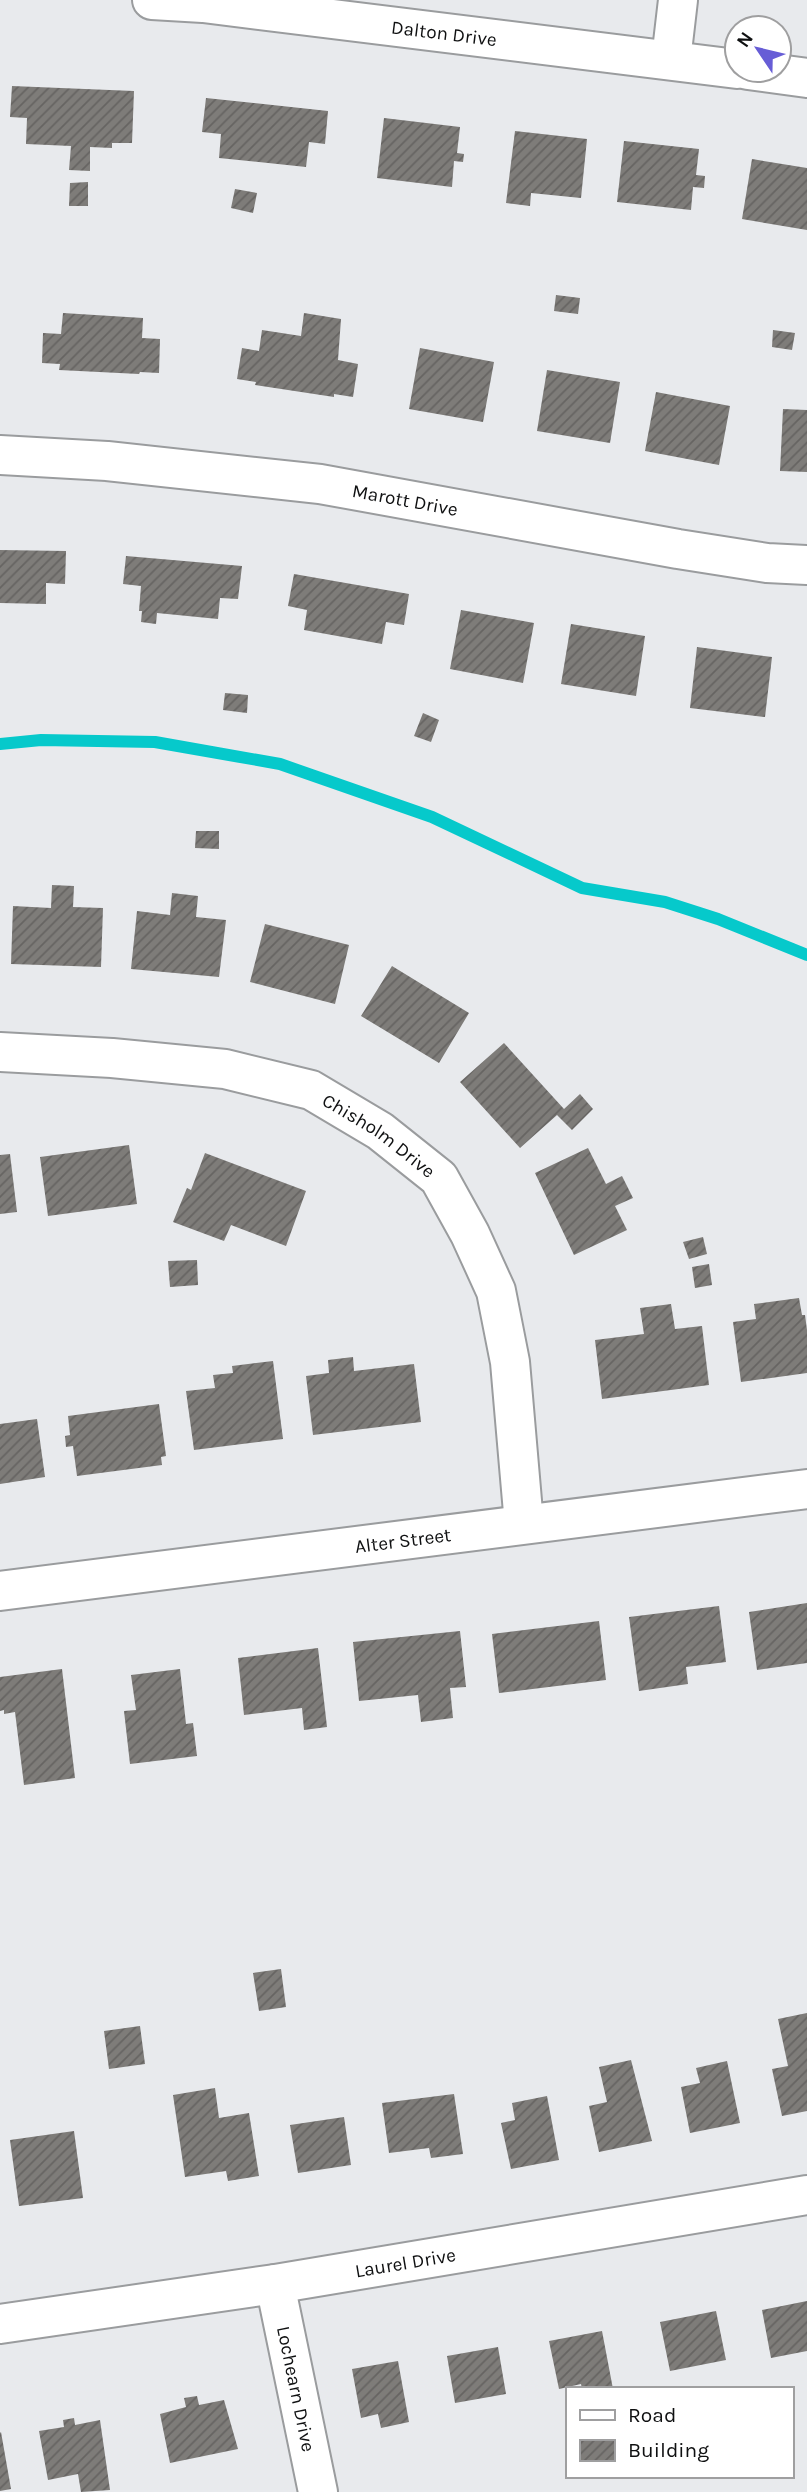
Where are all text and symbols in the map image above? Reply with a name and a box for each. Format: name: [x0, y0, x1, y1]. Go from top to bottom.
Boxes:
north arrow: [723, 14, 793, 84]
street label: Dalton Drive: [390, 16, 498, 51]
text: N: [732, 28, 758, 52]
street label: Marott Drive: [350, 480, 460, 521]
street label: Chisholm Drive: [318, 1089, 439, 1183]
street label: Alter Street: [354, 1524, 452, 1558]
street label: Laurel Drive: [353, 2244, 457, 2282]
street label: Lochearn Drive: [272, 2324, 319, 2454]
legend: [566, 2387, 793, 2478]
text: Road: [628, 2403, 676, 2427]
text: Building: [628, 2438, 709, 2462]

